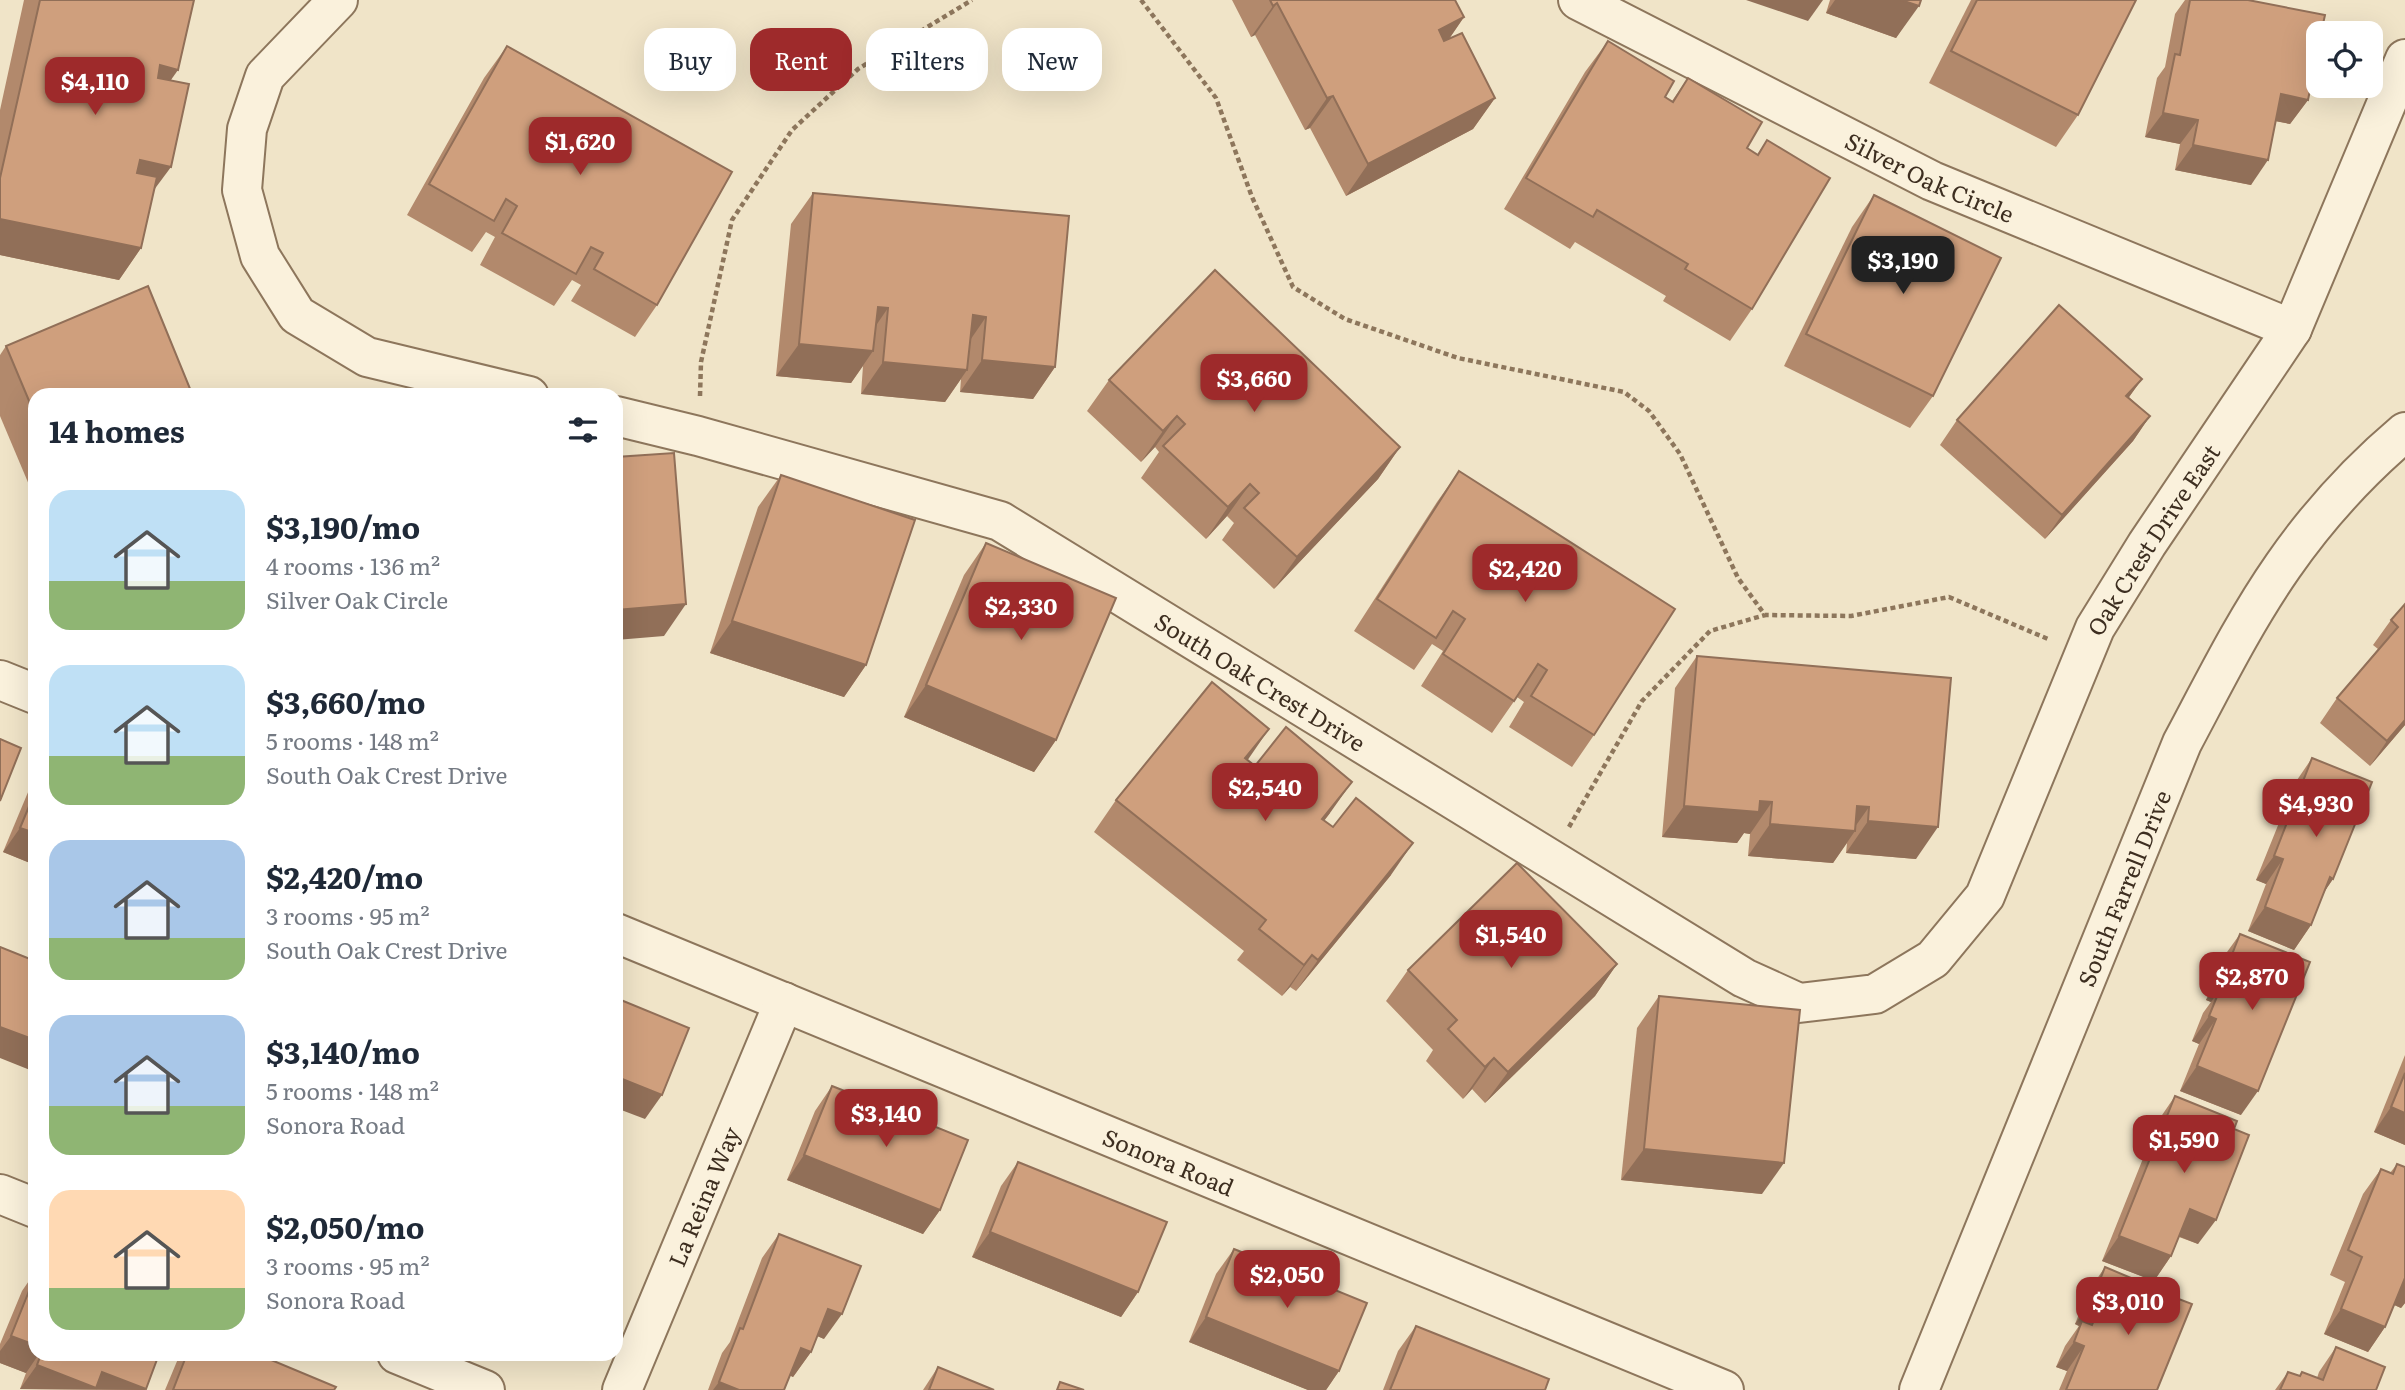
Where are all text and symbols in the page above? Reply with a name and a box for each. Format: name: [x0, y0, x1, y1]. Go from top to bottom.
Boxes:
map controls: [2306, 21, 2383, 98]
button: locate: [2306, 21, 2383, 98]
chip: Buy: [644, 28, 736, 91]
chip: Rent: [750, 28, 852, 91]
chip: Filters: [866, 28, 988, 91]
chip: New: [1002, 28, 1102, 91]
pin: $4,110: [38, 58, 152, 117]
text: $4,110: [61, 63, 129, 97]
pin: $1,620: [523, 118, 637, 177]
text: $1,620: [545, 123, 615, 157]
street label: Silver Oak Circle: [1840, 123, 2020, 230]
pin: $3,190: [1846, 236, 1960, 296]
text: $3,190: [1868, 242, 1938, 276]
pin: $3,660: [1197, 354, 1311, 414]
text: $3,660: [1216, 360, 1292, 394]
text: 14 homes: [49, 408, 185, 452]
icon: filters: [564, 411, 602, 449]
street label: Oak Crest Drive East: [2078, 436, 2227, 642]
text: $3,190/mo: [266, 504, 420, 548]
icon: home: [105, 518, 189, 602]
pin: $2,420: [1468, 544, 1582, 604]
text: 4 rooms · 136 m²: [266, 548, 440, 582]
text: $2,420: [1488, 550, 1562, 584]
text: Silver Oak Circle: [266, 582, 448, 616]
pin: $2,330: [964, 582, 1078, 642]
text: $2,330: [985, 588, 1057, 622]
street label: South Oak Crest Drive: [1149, 603, 1373, 759]
text: $3,660/mo: [266, 679, 426, 723]
icon: home: [105, 693, 189, 777]
text: 5 rooms · 148 m²: [266, 723, 439, 757]
text: South Oak Crest Drive: [266, 757, 507, 791]
pin: $2,540: [1208, 764, 1322, 823]
text: $2,540: [1228, 769, 1302, 803]
pin: $4,930: [2259, 780, 2373, 839]
street label: South Farrell Drive: [2068, 785, 2178, 991]
text: $4,930: [2278, 785, 2354, 819]
text: $2,420/mo: [266, 854, 423, 898]
icon: home: [105, 868, 189, 952]
text: 3 rooms · 95 m²: [266, 898, 430, 932]
pin: $1,540: [1454, 911, 1568, 970]
text: $1,540: [1475, 916, 1547, 950]
text: South Oak Crest Drive: [266, 932, 507, 966]
pin: $2,870: [2195, 953, 2309, 1012]
text: $2,870: [2215, 958, 2289, 992]
text: $3,140/mo: [266, 1029, 420, 1073]
icon: home: [105, 1043, 189, 1127]
text: 5 rooms · 148 m²: [266, 1073, 439, 1107]
pin: $3,140: [829, 1090, 943, 1149]
text: $3,140: [851, 1095, 921, 1129]
text: Sonora Road: [266, 1107, 405, 1141]
pin: $1,590: [2127, 1116, 2241, 1175]
street label: Sonora Road: [1098, 1119, 1240, 1203]
street label: La Reina Way: [659, 1120, 748, 1271]
text: $1,590: [2149, 1121, 2219, 1155]
text: $2,050/mo: [266, 1204, 425, 1248]
icon: home: [105, 1218, 189, 1302]
text: 3 rooms · 95 m²: [266, 1248, 430, 1282]
pin: $2,050: [1230, 1250, 1344, 1310]
text: $2,050: [1250, 1256, 1324, 1290]
pin: $3,010: [2071, 1278, 2185, 1337]
text: Sonora Road: [266, 1282, 405, 1316]
text: $3,010: [2092, 1283, 2164, 1317]

